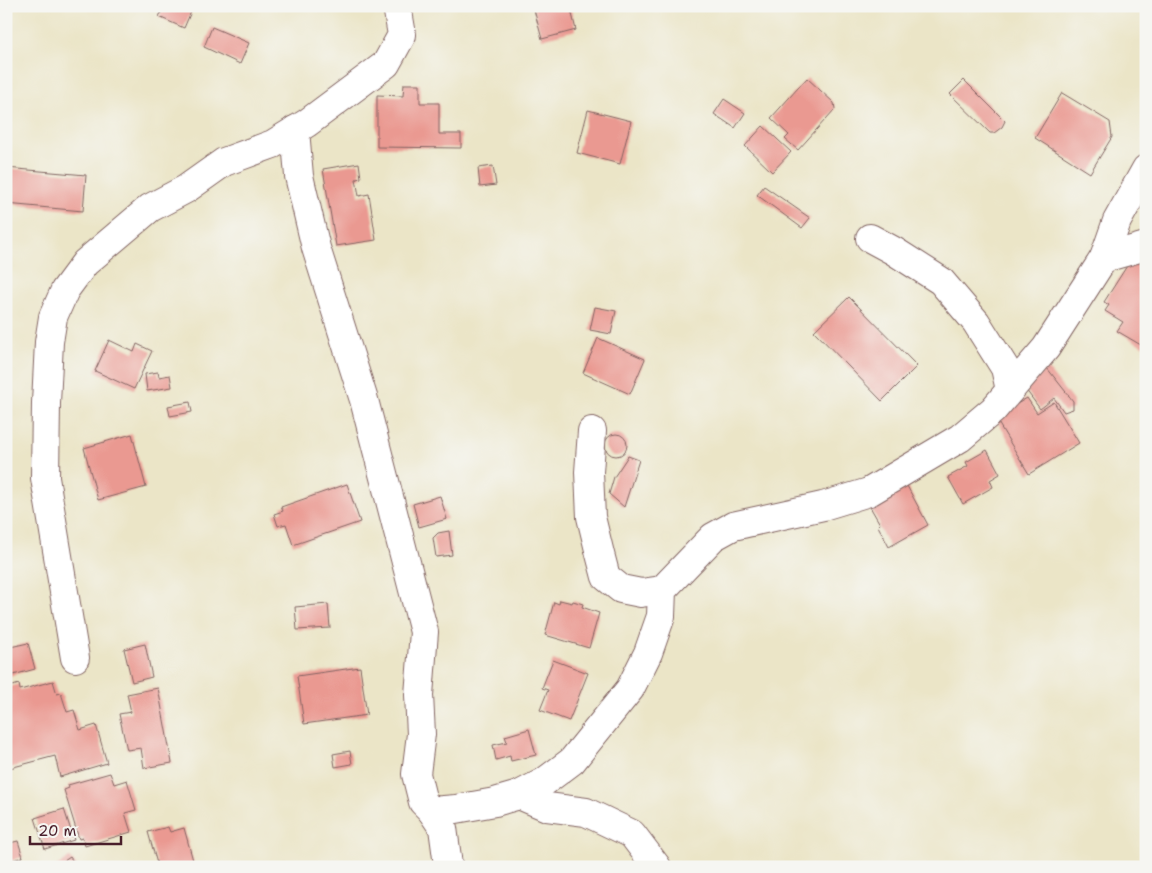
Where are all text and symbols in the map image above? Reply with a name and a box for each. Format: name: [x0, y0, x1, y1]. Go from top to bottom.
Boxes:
scale bar: [30, 813, 121, 845]
text: 20 m: [38, 821, 77, 841]

